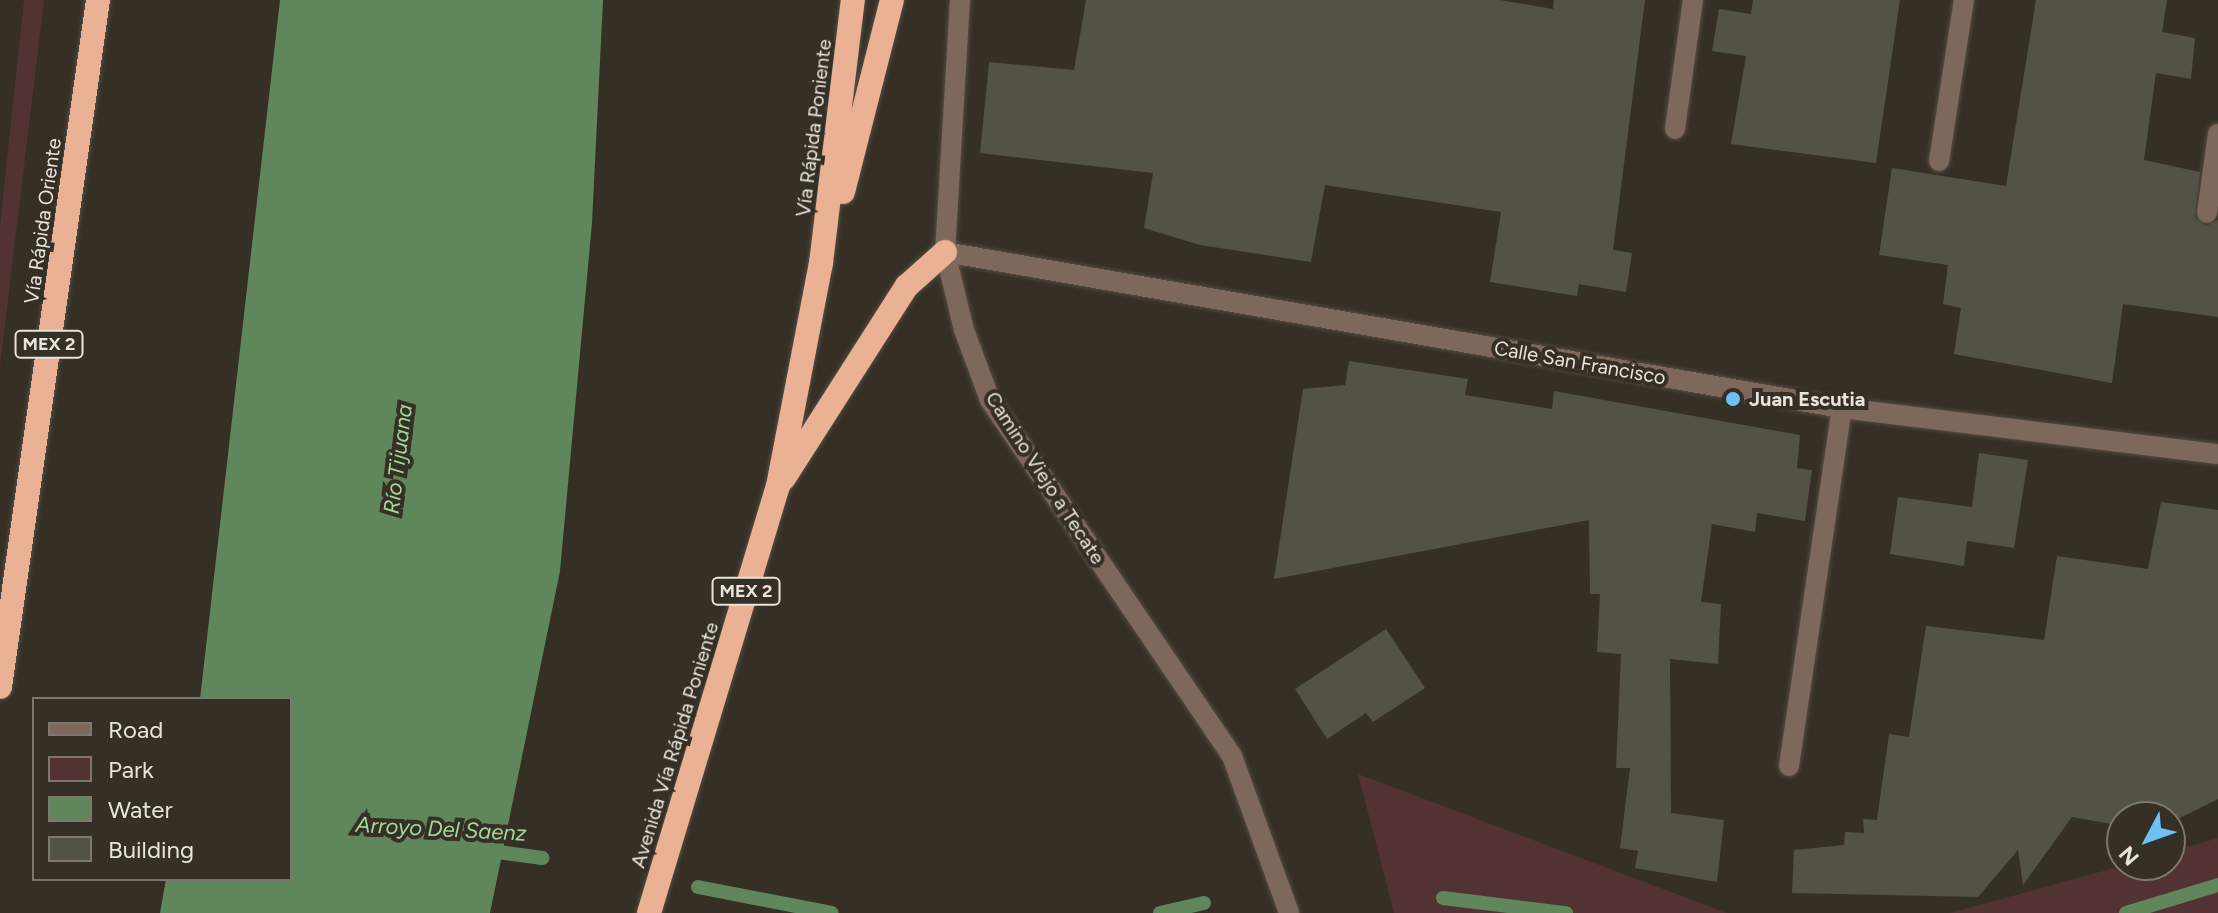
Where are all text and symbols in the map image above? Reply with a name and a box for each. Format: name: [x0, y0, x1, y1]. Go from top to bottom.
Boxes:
street label: Vía Rápida Poniente: [791, 38, 837, 218]
street label: Vía Rápida Oriente: [19, 137, 67, 305]
road number: MEX 2: [13, 330, 85, 358]
street label: Calle San Francisco: [1492, 336, 1668, 390]
street label: Camino Viejo a Tecate: [980, 387, 1110, 569]
place label: Juan Escutia: [1749, 387, 1865, 411]
marker: Juan Escutia: [1724, 390, 1742, 408]
water label: Río Tijuana: [378, 403, 418, 515]
road number: MEX 2: [710, 577, 782, 605]
street label: Avenida Vía Rápida Poniente: [626, 619, 724, 871]
legend: [32, 697, 292, 881]
text: Road: [108, 715, 163, 744]
text: Park: [108, 755, 154, 784]
text: Water: [108, 795, 173, 824]
north arrow: [2106, 801, 2186, 881]
water label: Arroyo Del Saenz: [355, 811, 527, 847]
text: Building: [108, 835, 194, 864]
text: N: [2113, 840, 2145, 871]

